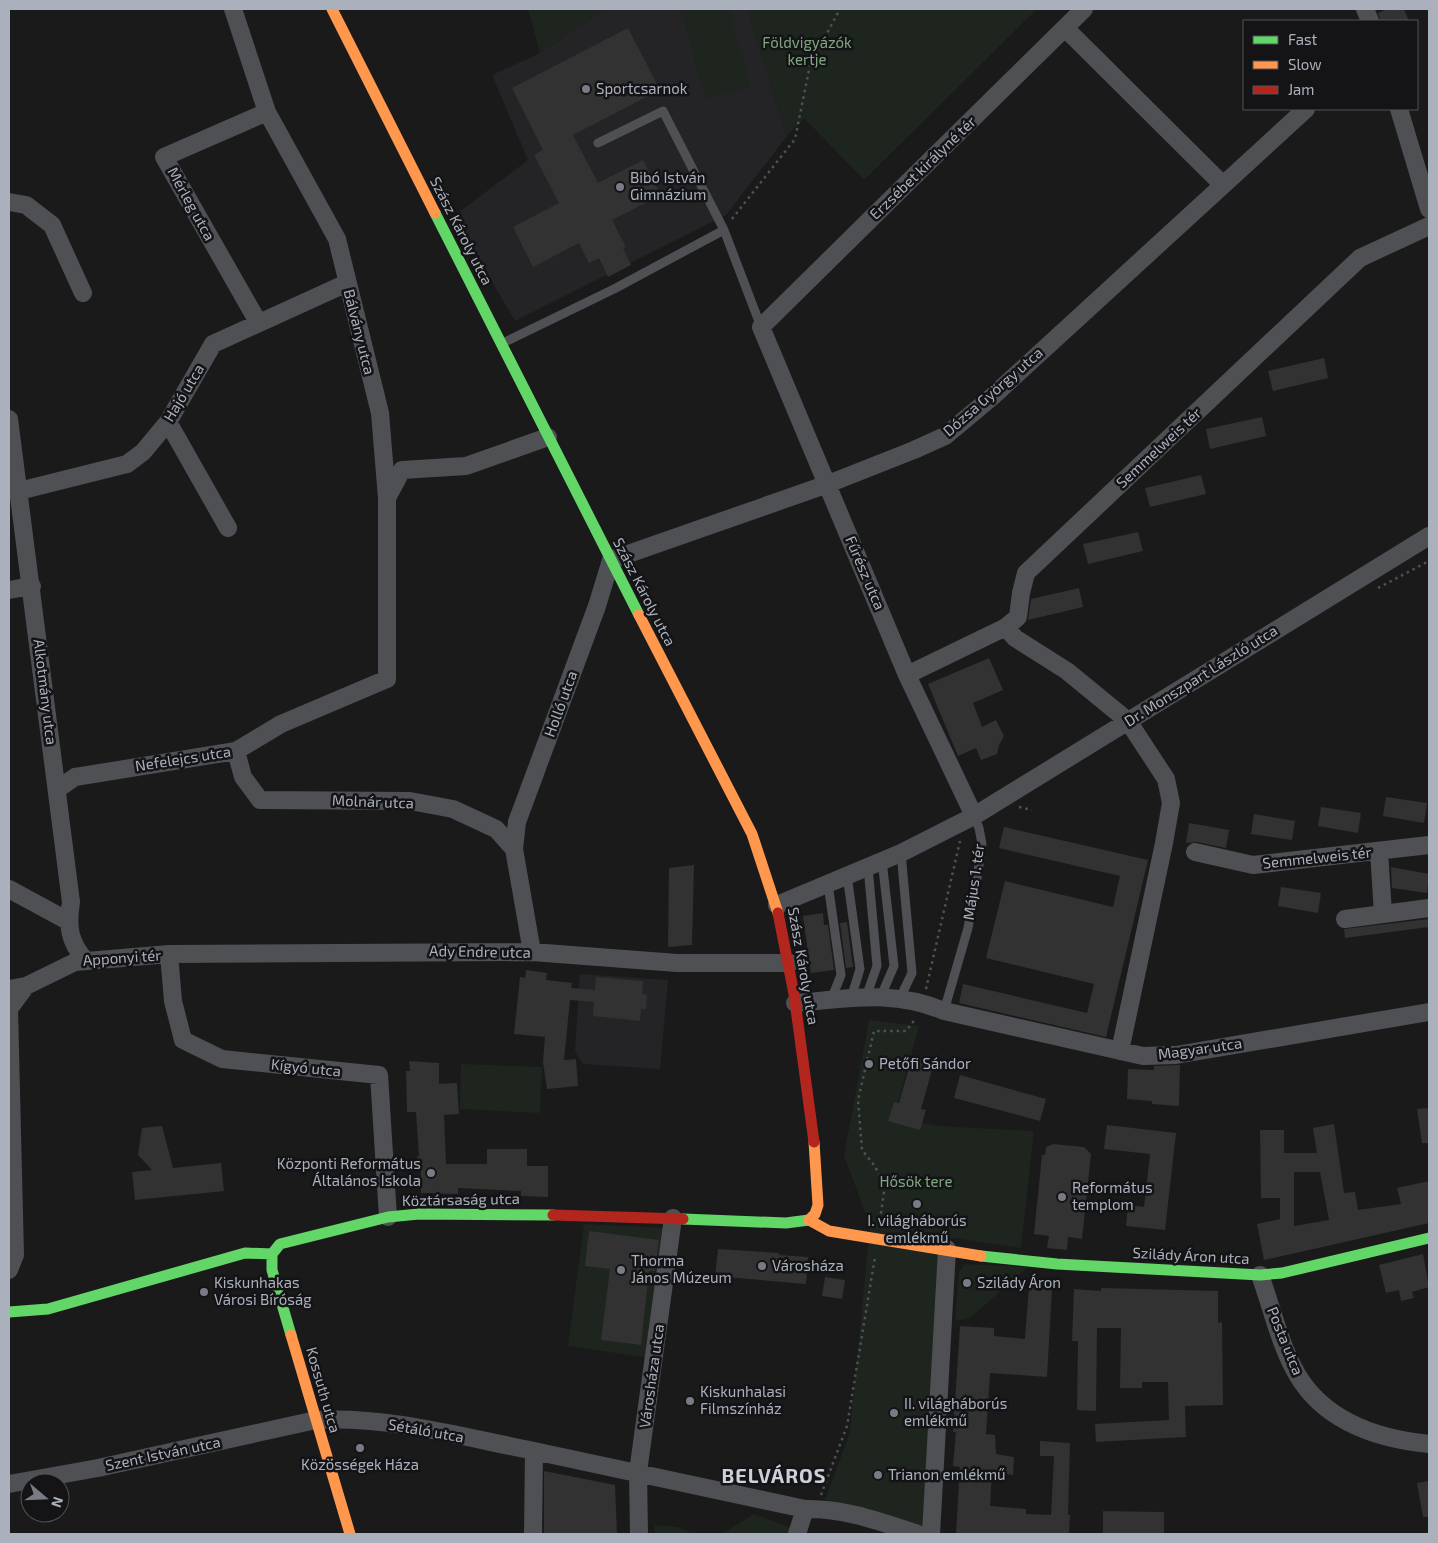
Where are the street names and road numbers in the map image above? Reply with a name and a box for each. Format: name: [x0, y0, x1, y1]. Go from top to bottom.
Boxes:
street label: Erzsébet királyné tér: [865, 112, 979, 223]
street label: Mérleg utca: [164, 164, 219, 243]
street label: Szász Károly utca: [427, 173, 497, 288]
street label: Bálvány utca: [341, 287, 379, 376]
street label: Dózsa György utca: [939, 343, 1046, 439]
street label: Hajó utca: [159, 361, 208, 425]
street label: Semmelweis tér: [1112, 403, 1205, 491]
street label: Fűrész utca: [842, 533, 890, 612]
street label: Szász Károly utca: [610, 534, 680, 649]
street label: Dr. Monszpart László utca: [1121, 621, 1280, 730]
street label: Alkotmány utca: [31, 638, 61, 746]
street label: Holló utca: [540, 668, 580, 739]
street label: Nefelejcs utca: [134, 742, 232, 775]
street label: Molnár utca: [332, 791, 414, 811]
street label: Semmelweis tér: [1261, 842, 1372, 872]
street label: Május 1. tér: [959, 843, 988, 921]
street label: Szász Károly utca: [785, 906, 823, 1026]
street label: Ady Endre utca: [429, 941, 531, 961]
street label: Apponyi tér: [82, 945, 162, 969]
street label: Magyar utca: [1157, 1033, 1243, 1063]
street label: Kígyó utca: [270, 1054, 342, 1080]
street label: Köztársaság utca: [402, 1189, 520, 1209]
street label: Szilády Áron utca: [1132, 1243, 1250, 1267]
street label: Posta utca: [1264, 1304, 1308, 1377]
street label: Városháza utca: [635, 1323, 667, 1429]
street label: Kossuth utca: [303, 1345, 345, 1435]
street label: Sétáló utca: [387, 1415, 465, 1446]
street label: Szent István utca: [104, 1432, 222, 1474]

